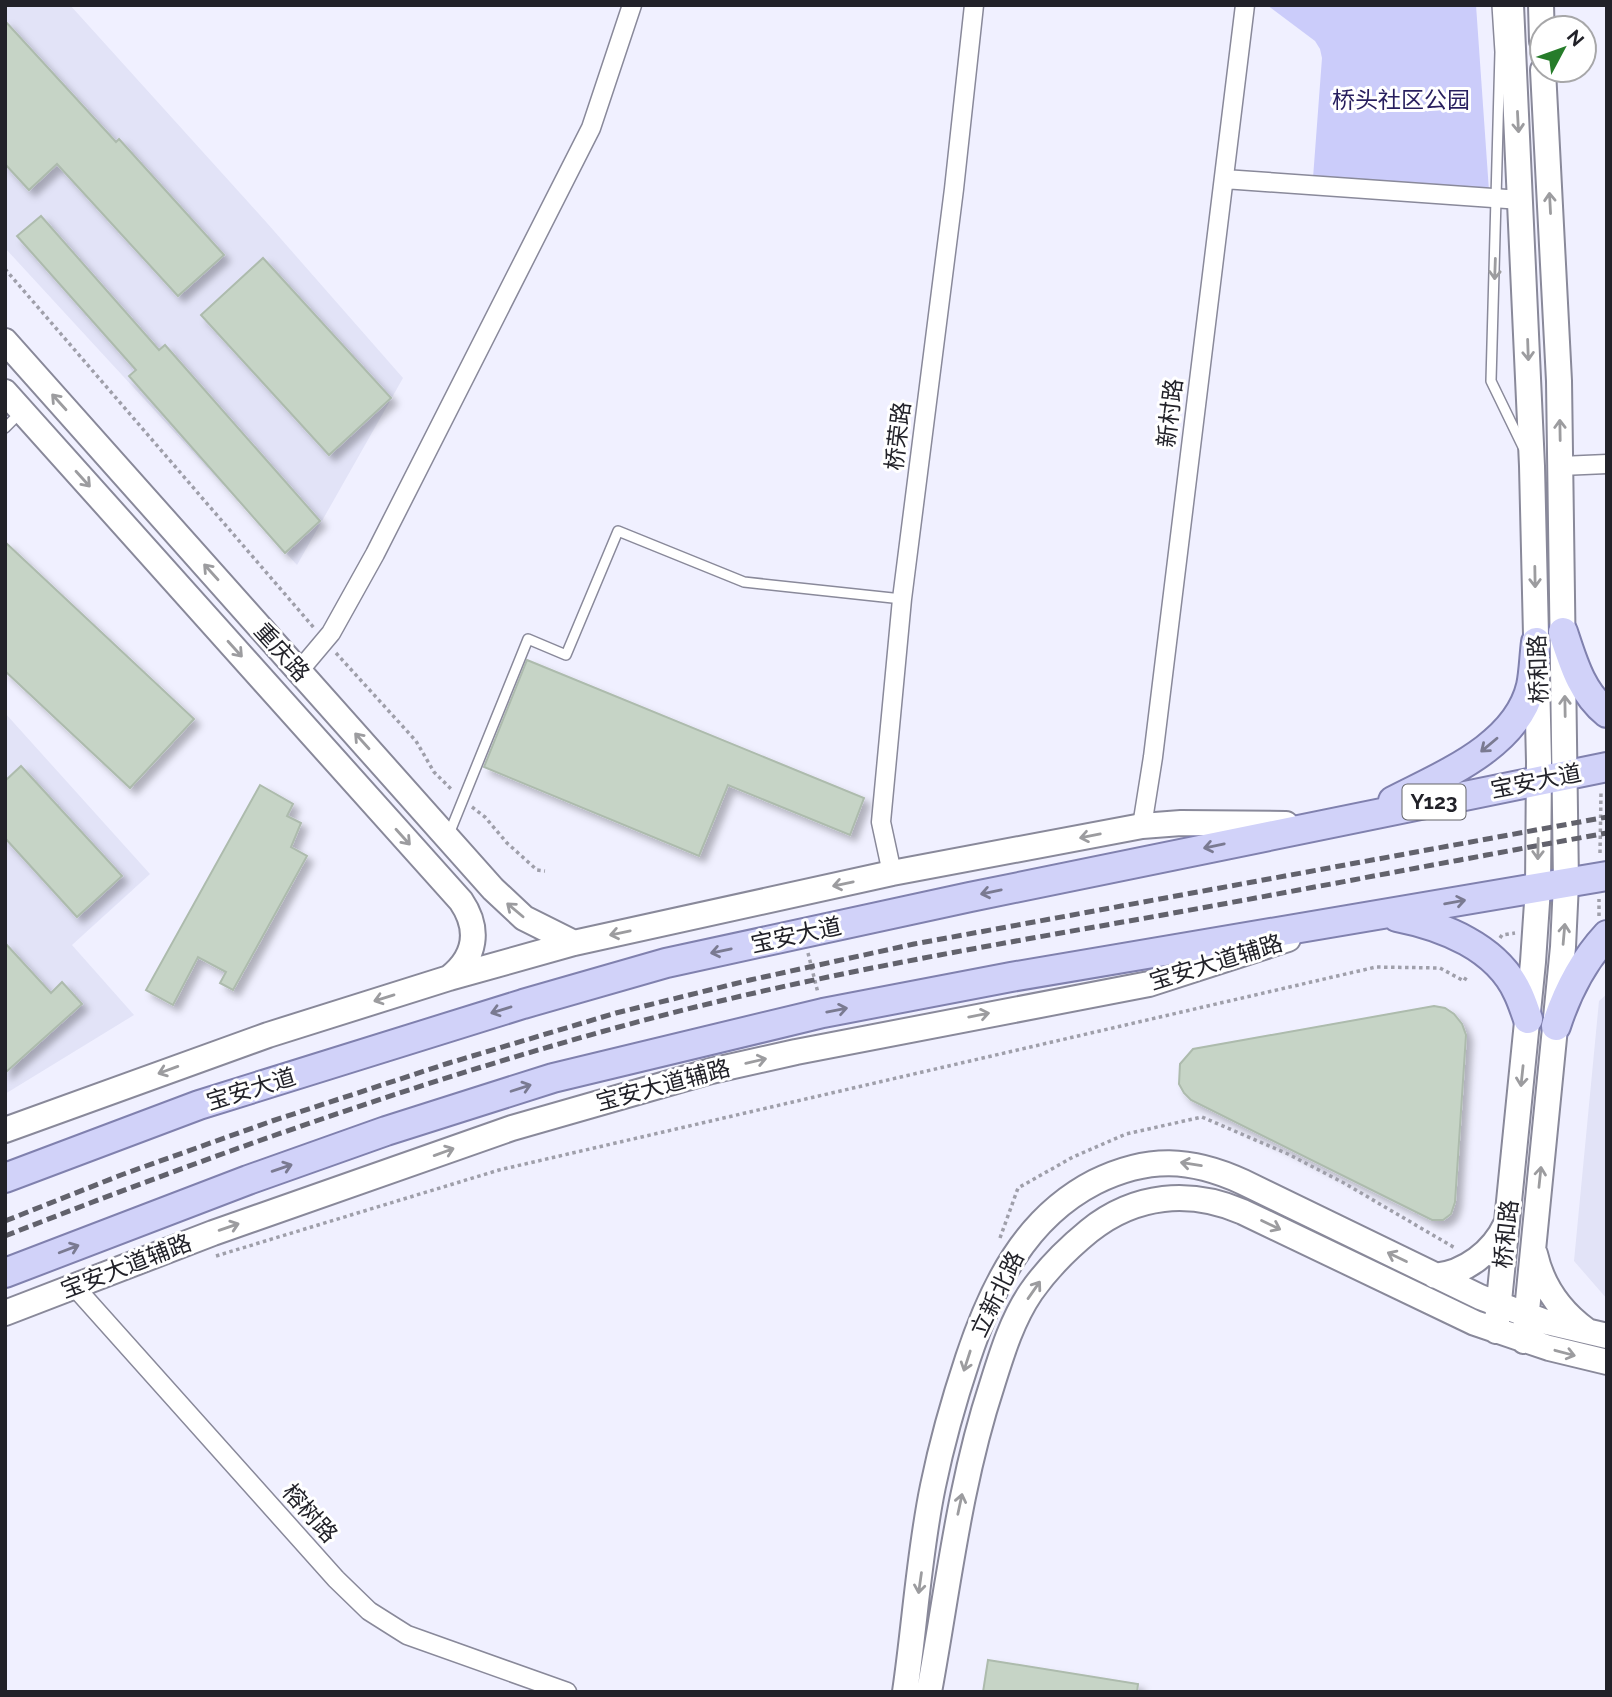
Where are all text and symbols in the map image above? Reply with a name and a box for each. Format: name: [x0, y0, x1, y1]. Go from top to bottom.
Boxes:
north arrow: [1528, 14, 1598, 84]
text: N: [1563, 25, 1589, 51]
park label: 桥头社区公园: [1332, 86, 1470, 113]
one-way arrow: [1511, 111, 1524, 134]
one-way arrow: [1543, 192, 1556, 214]
one-way arrow: [1488, 258, 1501, 281]
one-way arrow: [1521, 338, 1534, 361]
street label: 新村路: [1152, 377, 1187, 449]
one-way arrow: [51, 394, 68, 411]
street label: 桥荣路: [880, 400, 915, 472]
one-way arrow: [1554, 419, 1567, 442]
one-way arrow: [75, 470, 92, 487]
one-way arrow: [203, 563, 219, 581]
one-way arrow: [1528, 565, 1542, 588]
street label: 重庆路: [249, 617, 315, 686]
street label: 桥和路: [1523, 634, 1552, 704]
one-way arrow: [227, 640, 243, 658]
one-way arrow: [1558, 695, 1572, 718]
one-way arrow: [354, 732, 370, 750]
one-way arrow: [1480, 737, 1498, 753]
street label: 宝安大道: [1488, 758, 1584, 803]
road number: Y123: [1402, 784, 1466, 820]
one-way arrow: [395, 827, 411, 845]
one-way arrow: [1079, 830, 1102, 843]
one-way arrow: [1531, 837, 1545, 860]
one-way arrow: [1203, 840, 1226, 854]
one-way arrow: [832, 878, 854, 891]
one-way arrow: [980, 886, 1003, 900]
one-way arrow: [1443, 895, 1466, 908]
one-way arrow: [506, 902, 524, 918]
street label: 宝安大道: [748, 912, 844, 957]
one-way arrow: [1558, 923, 1571, 945]
one-way arrow: [609, 927, 632, 940]
street label: 宝安大道辅路: [1146, 928, 1286, 995]
one-way arrow: [710, 945, 733, 958]
one-way arrow: [373, 993, 395, 1006]
one-way arrow: [825, 1003, 848, 1017]
one-way arrow: [491, 1005, 513, 1018]
one-way arrow: [967, 1008, 990, 1021]
one-way arrow: [744, 1053, 767, 1067]
street label: 宝安大道辅路: [593, 1054, 733, 1115]
street label: 宝安大道: [203, 1062, 299, 1115]
one-way arrow: [1515, 1064, 1528, 1087]
one-way arrow: [158, 1065, 180, 1078]
one-way arrow: [509, 1081, 531, 1093]
one-way arrow: [432, 1145, 454, 1157]
one-way arrow: [1180, 1157, 1203, 1170]
one-way arrow: [270, 1161, 292, 1173]
one-way arrow: [1534, 1166, 1547, 1189]
street label: 桥和路: [1488, 1198, 1523, 1270]
one-way arrow: [1260, 1219, 1281, 1232]
one-way arrow: [218, 1220, 240, 1233]
street label: 宝安大道辅路: [57, 1228, 195, 1303]
one-way arrow: [58, 1241, 79, 1254]
street label: 立新北路: [964, 1247, 1029, 1341]
one-way arrow: [1387, 1250, 1408, 1264]
one-way arrow: [1027, 1281, 1041, 1300]
one-way arrow: [1553, 1347, 1576, 1360]
one-way arrow: [960, 1349, 972, 1371]
street label: 榕树路: [277, 1478, 343, 1547]
one-way arrow: [954, 1493, 968, 1516]
one-way arrow: [913, 1571, 926, 1593]

